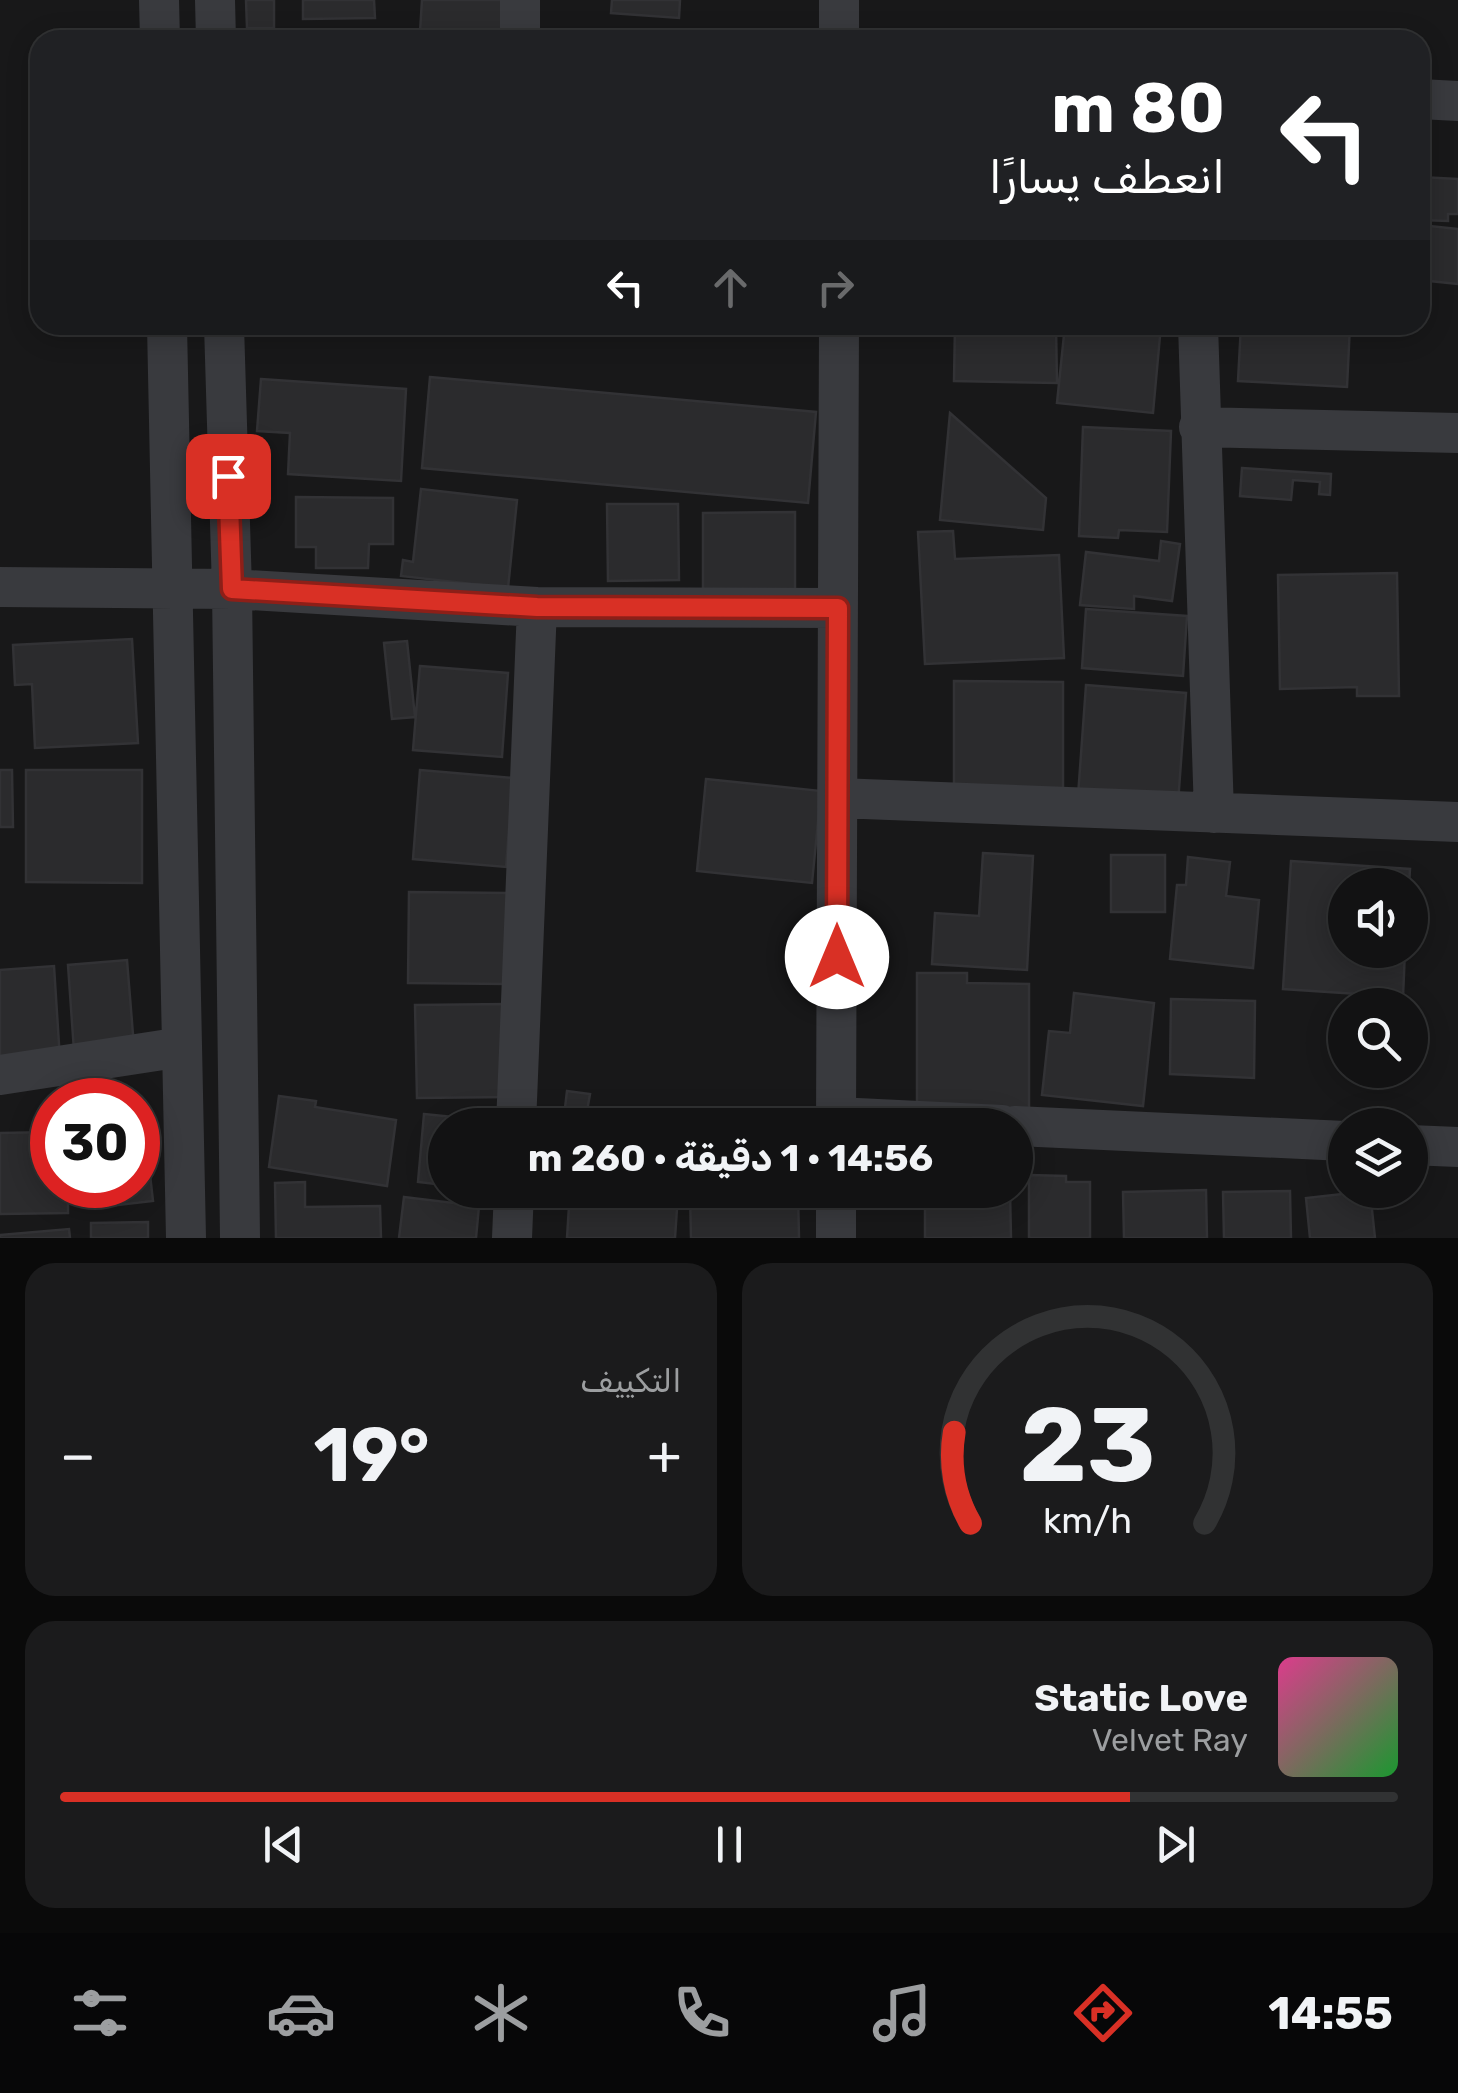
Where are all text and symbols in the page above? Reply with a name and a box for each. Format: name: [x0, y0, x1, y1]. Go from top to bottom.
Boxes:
text: 80 m: [1051, 67, 1225, 150]
icon: left: [1260, 70, 1390, 200]
text: انعطف يسارًا: [989, 151, 1225, 204]
icon: left: [598, 260, 653, 315]
icon: ahead: [703, 260, 758, 315]
icon: right: [808, 260, 863, 315]
pin: [186, 434, 271, 519]
icon: arrive: [201, 449, 256, 504]
map controls: [1328, 868, 1428, 1208]
button: sound: [1328, 868, 1428, 968]
position arrow: [785, 905, 889, 1009]
button: search: [1328, 988, 1428, 1088]
speed limit sign: 30: [30, 1078, 160, 1208]
button: layers: [1328, 1108, 1428, 1208]
text: 14:56 · 1 دقيقة · 260 m: [528, 1135, 933, 1181]
text: التكييف: [580, 1362, 682, 1400]
text: 23: [1019, 1384, 1155, 1507]
text: 19°: [313, 1411, 430, 1500]
text: −: [60, 1423, 96, 1488]
text: +: [647, 1423, 681, 1488]
text: km/h: [1043, 1500, 1132, 1542]
text: Static Love: [1034, 1675, 1248, 1721]
text: Velvet Ray: [1092, 1721, 1248, 1759]
icon: previous: [256, 1817, 311, 1872]
icon: pause: [702, 1817, 757, 1872]
icon: next: [1148, 1817, 1203, 1872]
icon: filters: [65, 1978, 135, 2048]
icon: car: [266, 1978, 336, 2048]
icon: climate: [466, 1978, 536, 2048]
icon: phone: [667, 1978, 737, 2048]
icon: music: [867, 1978, 937, 2048]
icon: directions: [1068, 1978, 1138, 2048]
text: 14:55: [1268, 1987, 1393, 2040]

